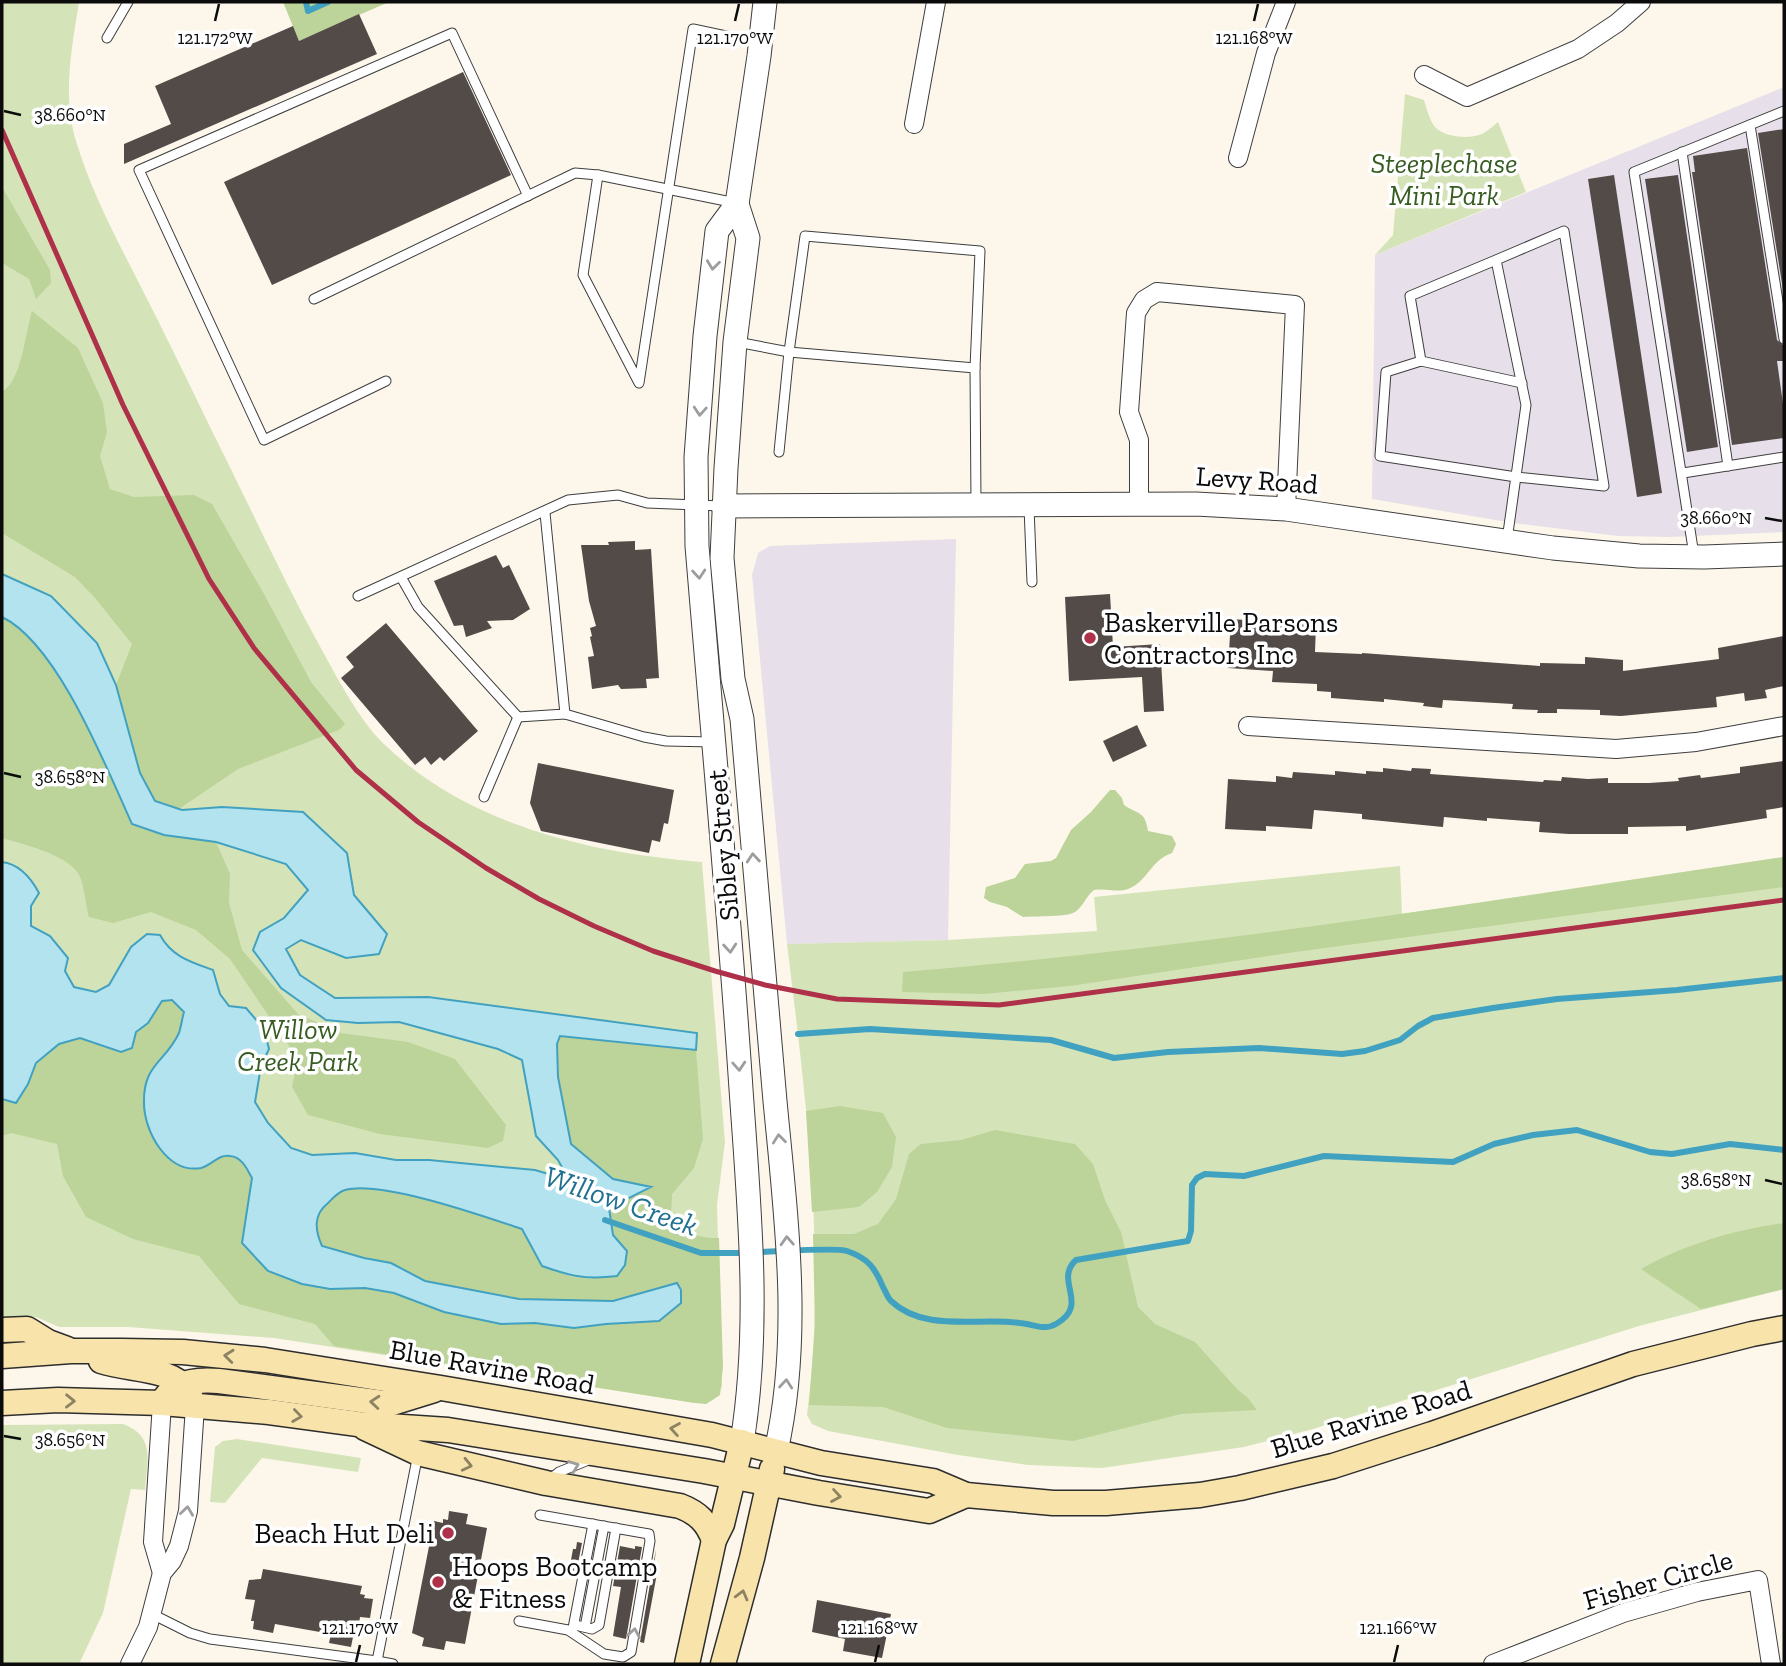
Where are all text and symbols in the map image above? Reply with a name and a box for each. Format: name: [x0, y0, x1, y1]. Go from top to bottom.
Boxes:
text: 121.172°W: [177, 27, 253, 49]
text: 121.170°W: [697, 27, 773, 49]
text: 121.168°W: [1215, 27, 1293, 49]
text: 38.660°N: [34, 104, 106, 126]
park label: Steeplechase Mini Park: [1371, 147, 1517, 212]
one-way arrow: [706, 260, 721, 271]
one-way arrow: [693, 406, 708, 417]
street label: Levy Road: [1195, 459, 1319, 501]
text: 38.660°N: [1680, 507, 1752, 529]
one-way arrow: [691, 569, 706, 580]
place label: Baskerville Parsons Contractors Inc: [1104, 606, 1338, 671]
marker: Baskerville Parsons Contractors Inc: [1082, 630, 1098, 646]
text: 38.658°N: [35, 766, 105, 788]
street label: Sibley Street: [700, 767, 746, 922]
one-way arrow: [746, 852, 761, 863]
one-way arrow: [723, 942, 738, 953]
park label: Willow Creek Park: [237, 1013, 359, 1078]
one-way arrow: [732, 1061, 747, 1072]
one-way arrow: [772, 1133, 787, 1144]
water label: Willow Creek: [540, 1158, 702, 1244]
text: 38.658°N: [1681, 1169, 1751, 1191]
one-way arrow: [780, 1236, 795, 1247]
street label: Blue Ravine Road: [387, 1333, 597, 1401]
one-way arrow: [223, 1349, 235, 1364]
street label: Blue Ravine Road: [1267, 1373, 1475, 1465]
one-way arrow: [778, 1378, 793, 1389]
one-way arrow: [65, 1393, 76, 1408]
one-way arrow: [370, 1395, 381, 1410]
one-way arrow: [291, 1408, 303, 1423]
one-way arrow: [669, 1422, 681, 1437]
text: 38.656°N: [35, 1429, 105, 1451]
one-way arrow: [461, 1457, 473, 1471]
one-way arrow: [567, 1461, 579, 1475]
one-way arrow: [830, 1488, 841, 1503]
one-way arrow: [179, 1506, 194, 1517]
place label: Beach Hut Deli: [254, 1517, 434, 1550]
marker: Beach Hut Deli: [440, 1525, 456, 1541]
street label: Fisher Circle: [1580, 1543, 1736, 1617]
place label: Hoops Bootcamp & Fitness: [452, 1550, 657, 1615]
marker: Hoops Bootcamp & Fitness: [430, 1574, 446, 1590]
one-way arrow: [734, 1589, 749, 1601]
text: 121.170°W: [322, 1617, 398, 1639]
text: 121.168°W: [840, 1617, 918, 1639]
text: 121.166°W: [1360, 1617, 1437, 1639]
one-way arrow: [626, 1627, 641, 1639]

